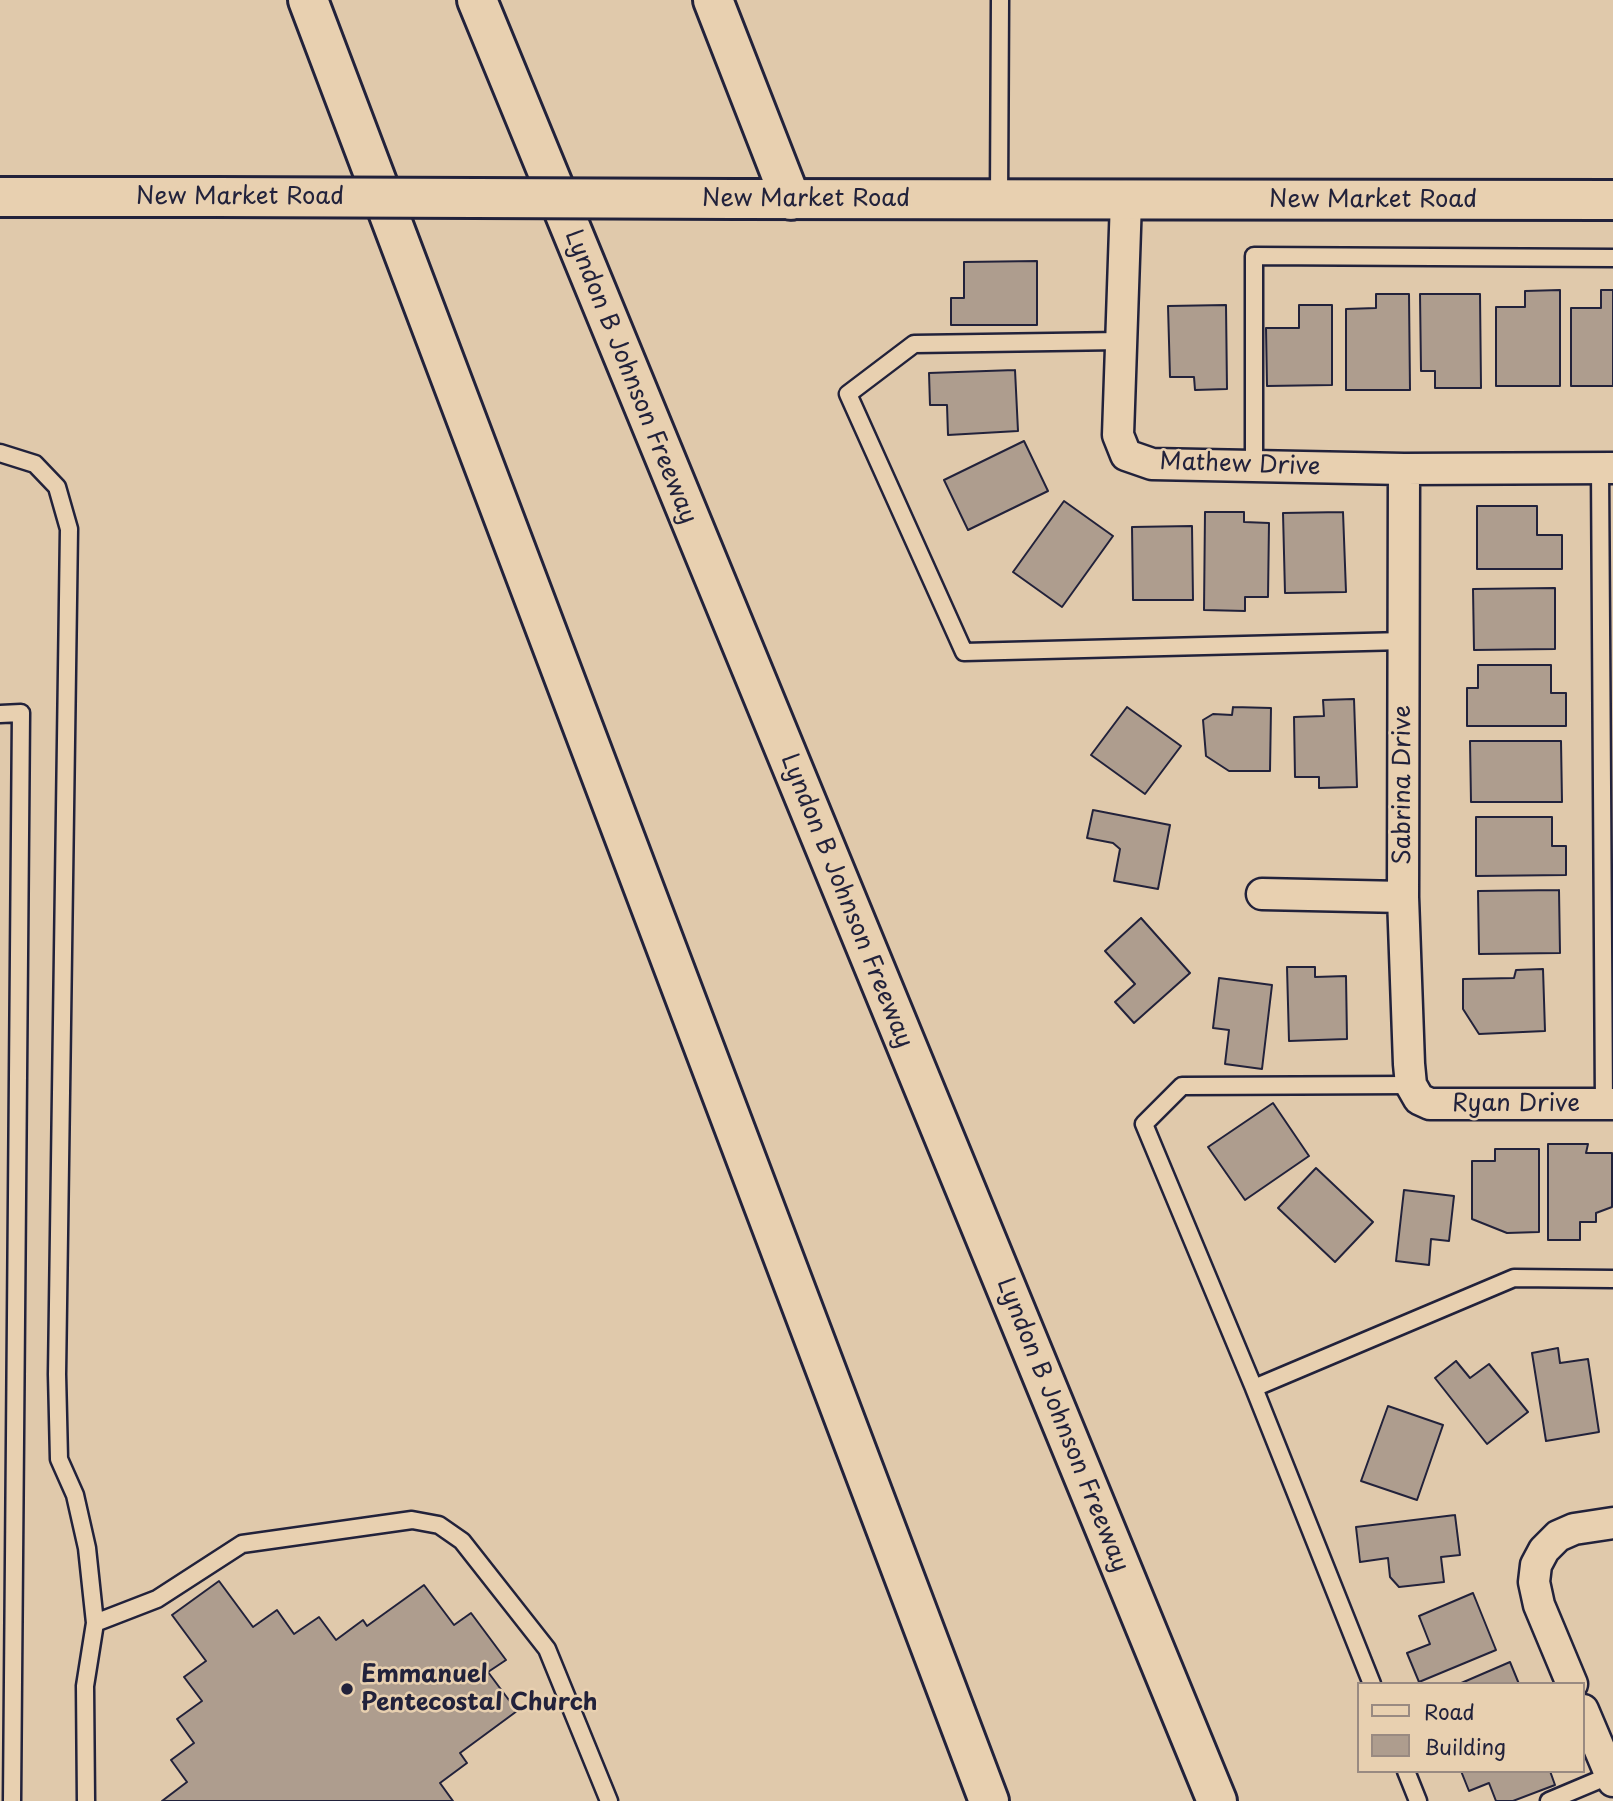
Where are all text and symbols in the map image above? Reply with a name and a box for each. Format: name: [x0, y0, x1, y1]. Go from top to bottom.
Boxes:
street label: New Market Road: [136, 183, 344, 211]
street label: New Market Road: [702, 185, 910, 213]
street label: New Market Road: [1269, 186, 1477, 214]
street label: Lyndon B Johnson Freeway: [558, 226, 702, 528]
street label: Mathew Drive: [1159, 448, 1321, 482]
street label: Sabrina Drive: [1389, 705, 1417, 865]
street label: Lyndon B Johnson Freeway: [774, 750, 918, 1052]
street label: Ryan Drive: [1452, 1090, 1580, 1118]
street label: Lyndon B Johnson Freeway: [990, 1274, 1134, 1576]
place label: Emmanuel Pentecostal Church: [361, 1661, 598, 1717]
marker: Emmanuel Pentecostal Church: [339, 1681, 355, 1697]
legend: [1358, 1682, 1585, 1773]
text: Road: [1424, 1695, 1475, 1727]
text: Building: [1424, 1730, 1506, 1762]

